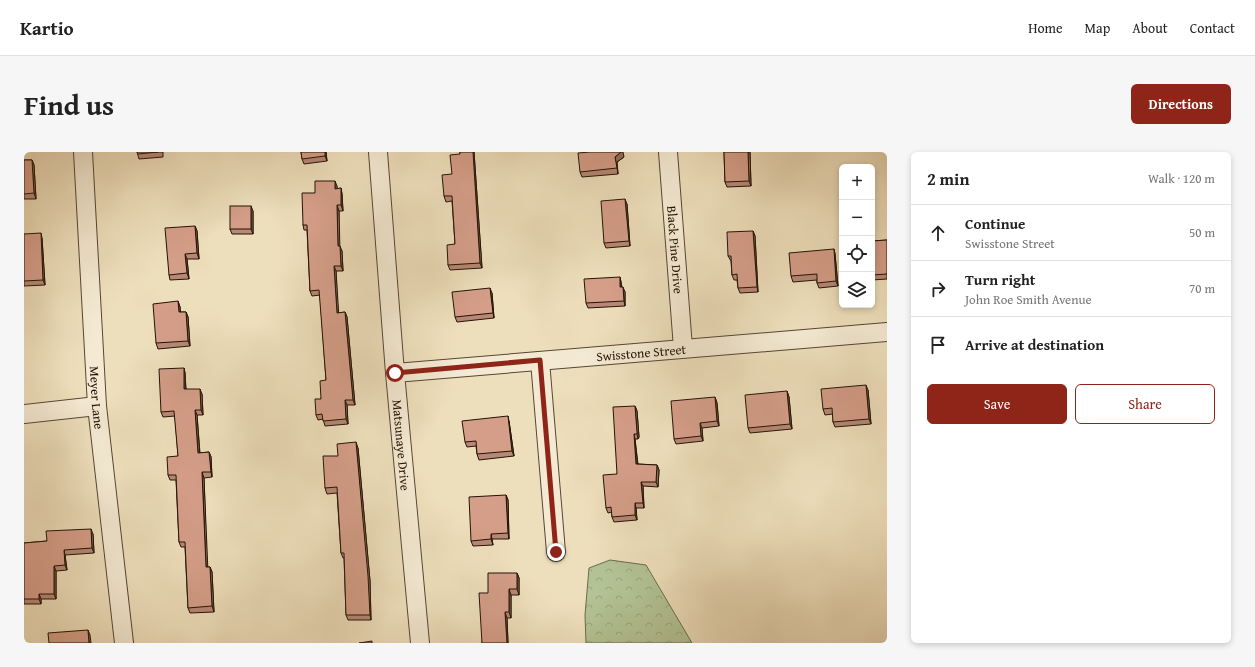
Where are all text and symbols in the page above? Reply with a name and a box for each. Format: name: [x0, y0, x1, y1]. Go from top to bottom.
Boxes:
text: Kartio: [20, 14, 74, 42]
text: Home: [1028, 18, 1063, 38]
text: Map: [1085, 18, 1110, 38]
text: About: [1132, 18, 1168, 38]
text: Contact: [1190, 18, 1235, 38]
text: Find us: [24, 84, 114, 125]
button: Directions: [1131, 84, 1231, 124]
map controls: [839, 164, 875, 308]
button: +: [839, 164, 875, 200]
text: 2 min: [927, 166, 969, 191]
text: Walk · 120 m: [1148, 169, 1215, 188]
button: −: [839, 200, 875, 236]
street label: Black Pine Drive: [663, 205, 688, 295]
text: Continue: [965, 213, 1026, 234]
icon: ahead: [927, 222, 949, 244]
text: 50 m: [1189, 223, 1215, 242]
text: Swisstone Street: [965, 234, 1055, 253]
button: locate: [839, 236, 875, 272]
text: Turn right: [965, 269, 1036, 290]
button: layers: [839, 272, 875, 308]
icon: right: [927, 278, 949, 300]
text: 70 m: [1189, 279, 1215, 298]
text: John Roe Smith Avenue: [965, 290, 1092, 309]
icon: arrive: [927, 334, 949, 356]
text: Arrive at destination: [965, 334, 1104, 355]
street label: Swisstone Street: [595, 339, 687, 366]
route start: [386, 364, 404, 382]
street label: Meyer Lane: [85, 366, 109, 430]
button: Save: [927, 384, 1067, 424]
button: Share: [1075, 384, 1215, 424]
street label: Matsunaye Drive: [388, 399, 415, 491]
route end: [547, 543, 565, 561]

